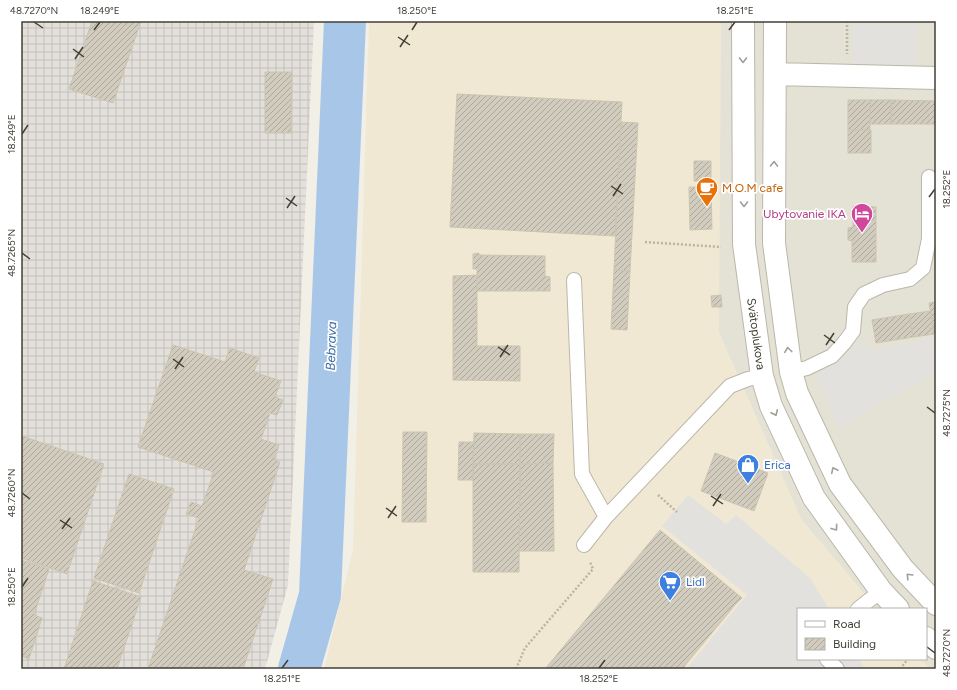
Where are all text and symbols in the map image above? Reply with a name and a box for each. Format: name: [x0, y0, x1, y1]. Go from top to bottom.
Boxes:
text: 48.7270°N: [10, 4, 58, 17]
text: 18.249°E: [80, 4, 120, 17]
text: 18.250°E: [397, 4, 437, 17]
text: 18.251°E: [716, 4, 754, 17]
one-way arrow: [739, 57, 747, 63]
text: 18.249°E: [5, 114, 18, 154]
one-way arrow: [770, 161, 778, 167]
text: 18.252°E: [940, 169, 953, 208]
cafe icon: M.O.M cafe: [694, 175, 720, 208]
place label: M.O.M cafe: [722, 181, 784, 195]
one-way arrow: [740, 201, 748, 207]
hotel icon: Ubytovanie IKA: [849, 201, 875, 234]
place label: Ubytovanie IKA: [763, 207, 846, 221]
text: 48.7265°N: [5, 229, 18, 277]
street label: Svätoplukova: [744, 297, 768, 371]
water label: Bebrava: [323, 321, 339, 371]
one-way arrow: [784, 346, 793, 353]
text: 48.7275°N: [940, 389, 953, 437]
one-way arrow: [770, 409, 778, 417]
shop icon: Erica: [735, 452, 761, 485]
place label: Erica: [764, 458, 791, 472]
one-way arrow: [831, 467, 839, 474]
text: 48.7260°N: [5, 469, 18, 517]
one-way arrow: [830, 523, 837, 530]
text: 18.250°E: [5, 567, 18, 607]
supermarket icon: Lidl: [657, 569, 683, 602]
one-way arrow: [906, 573, 914, 581]
place label: Lidl: [686, 575, 705, 589]
legend: [797, 608, 927, 660]
text: Road: [833, 617, 861, 631]
text: 48.7270°N: [940, 629, 953, 677]
text: Building: [833, 637, 876, 651]
text: 18.251°E: [263, 672, 301, 685]
text: 18.252°E: [580, 672, 619, 685]

